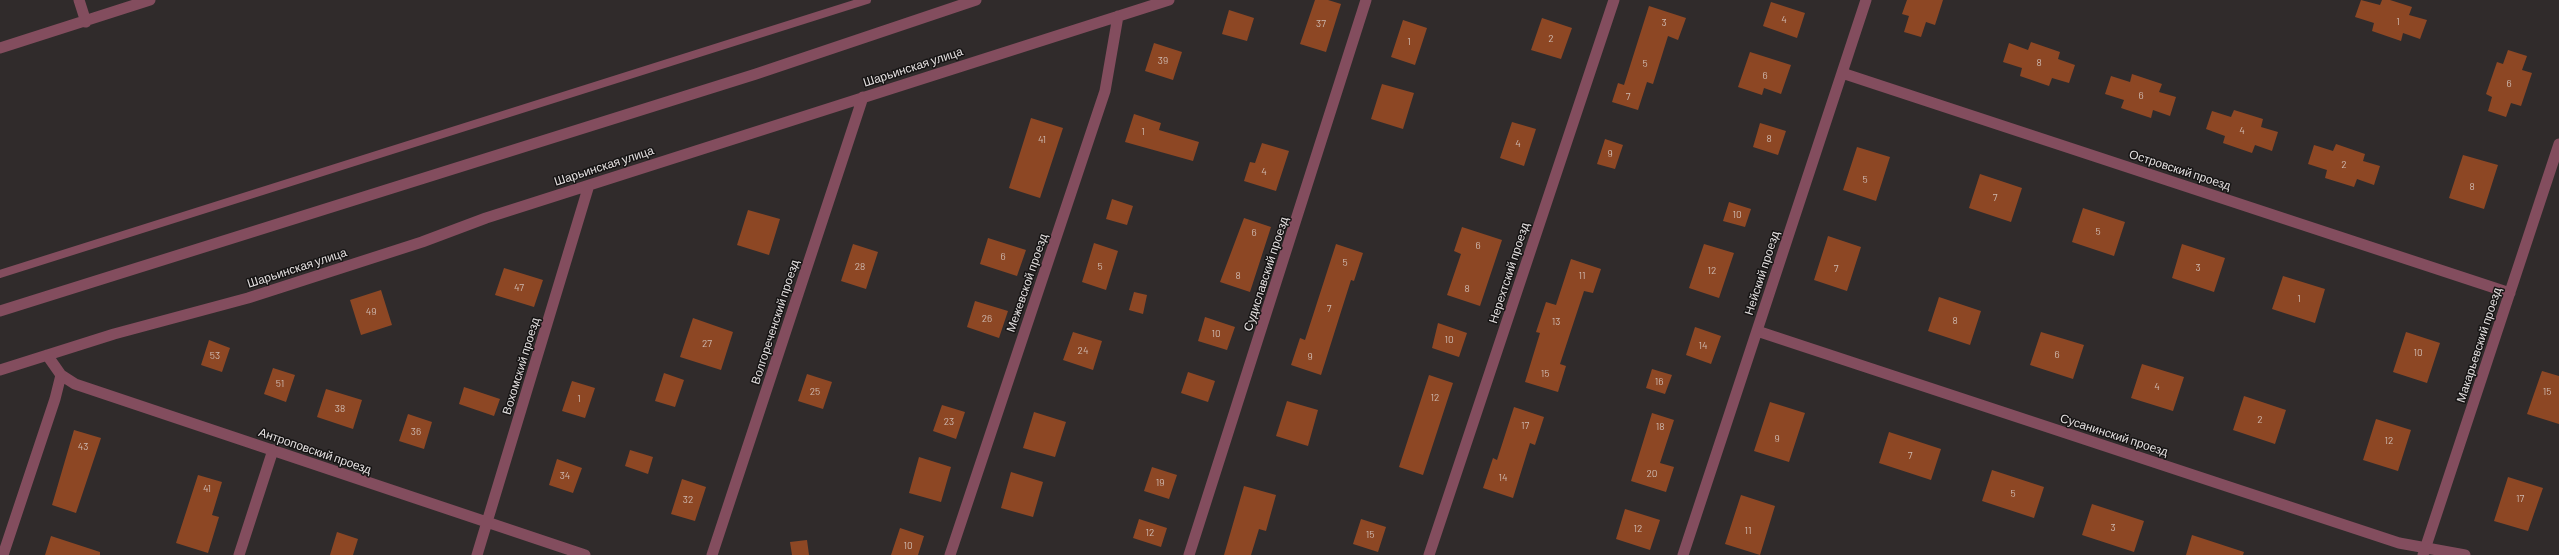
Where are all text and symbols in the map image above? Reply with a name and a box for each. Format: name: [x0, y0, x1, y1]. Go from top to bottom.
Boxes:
house number: 4: [1781, 14, 1787, 26]
house number: 1: [2396, 16, 2400, 28]
house number: 3: [1661, 17, 1667, 29]
house number: 37: [1316, 18, 1326, 30]
house number: 2: [1548, 33, 1554, 45]
house number: 1: [1407, 36, 1411, 48]
street label: Шарьинская улица: [861, 44, 965, 90]
house number: 39: [1158, 55, 1168, 67]
house number: 8: [2036, 57, 2042, 69]
house number: 5: [1642, 58, 1648, 70]
house number: 6: [1762, 70, 1768, 82]
house number: 6: [2506, 78, 2512, 90]
house number: 6: [2138, 90, 2144, 102]
house number: 7: [1626, 91, 1630, 103]
house number: 4: [2239, 125, 2245, 137]
house number: 1: [1141, 126, 1145, 138]
house number: 8: [1766, 133, 1772, 145]
house number: 41: [1038, 134, 1046, 146]
house number: 4: [1515, 138, 1521, 150]
street label: Шарьинская улица: [552, 143, 656, 189]
street label: Островский проезд: [2127, 147, 2233, 193]
house number: 9: [1607, 148, 1613, 160]
house number: 2: [2341, 159, 2347, 171]
house number: 4: [1261, 166, 1267, 178]
house number: 5: [1862, 174, 1868, 186]
house number: 8: [2469, 181, 2475, 193]
house number: 7: [1993, 192, 1997, 204]
house number: 10: [1732, 209, 1742, 221]
street label: Судиславский проезд: [1241, 215, 1291, 333]
street label: Нерехтский проезд: [1486, 221, 1532, 325]
house number: 5: [2095, 226, 2101, 238]
house number: 6: [1251, 227, 1257, 239]
street label: Нейский проезд: [1742, 229, 1782, 317]
street label: Межевской проезд: [1003, 232, 1051, 334]
house number: 6: [1475, 240, 1481, 252]
street label: Шарьинская улица: [245, 245, 349, 291]
house number: 6: [1000, 251, 1006, 263]
house number: 5: [1342, 257, 1348, 269]
street label: Волгореченский проезд: [748, 258, 802, 386]
house number: 28: [855, 261, 865, 273]
house number: 5: [1097, 261, 1103, 273]
house number: 3: [2195, 262, 2201, 274]
house number: 7: [1834, 263, 1838, 275]
house number: 12: [1708, 265, 1716, 277]
house number: 8: [1235, 270, 1241, 282]
house number: 11: [1578, 270, 1586, 282]
house number: 47: [514, 282, 524, 294]
house number: 8: [1464, 283, 1470, 295]
street label: Макарьевский проезд: [2454, 286, 2504, 404]
house number: 1: [2297, 293, 2301, 305]
house number: 7: [1327, 303, 1331, 315]
house number: 49: [366, 306, 376, 318]
house number: 26: [982, 313, 992, 325]
house number: 8: [1952, 315, 1958, 327]
street label: Вохомский проезд: [499, 316, 543, 416]
house number: 13: [1552, 316, 1560, 328]
house number: 10: [1211, 328, 1221, 340]
house number: 10: [1444, 334, 1454, 346]
house number: 27: [702, 338, 712, 350]
house number: 14: [1698, 340, 1708, 352]
house number: 24: [1078, 345, 1088, 357]
house number: 10: [2413, 347, 2423, 359]
house number: 6: [2054, 349, 2060, 361]
house number: 53: [210, 350, 220, 362]
house number: 9: [1307, 351, 1313, 363]
house number: 15: [1541, 368, 1549, 380]
house number: 16: [1655, 376, 1663, 388]
house number: 51: [276, 378, 284, 390]
house number: 4: [2154, 381, 2160, 393]
house number: 25: [810, 386, 820, 398]
house number: 15: [2543, 386, 2551, 398]
house number: 12: [1431, 392, 1439, 404]
house number: 1: [577, 393, 581, 405]
house number: 38: [335, 403, 345, 415]
street label: Сусанинский проезд: [2058, 411, 2170, 459]
house number: 2: [2257, 414, 2263, 426]
house number: 23: [944, 416, 954, 428]
house number: 17: [1521, 420, 1529, 432]
house number: 18: [1656, 421, 1664, 433]
street label: Антроповский проезд: [257, 425, 373, 477]
house number: 36: [411, 426, 421, 438]
house number: 9: [1774, 433, 1780, 445]
house number: 12: [2385, 435, 2393, 447]
house number: 43: [78, 441, 88, 453]
house number: 7: [1908, 450, 1912, 462]
house number: 20: [1646, 468, 1658, 480]
house number: 34: [560, 470, 570, 482]
house number: 14: [1498, 472, 1508, 484]
house number: 19: [1156, 477, 1164, 489]
house number: 41: [203, 483, 211, 495]
house number: 5: [2010, 488, 2016, 500]
house number: 17: [2516, 493, 2524, 505]
house number: 32: [683, 494, 693, 506]
house number: 3: [2110, 522, 2116, 534]
house number: 12: [1634, 523, 1642, 535]
house number: 11: [1744, 525, 1752, 537]
house number: 12: [1146, 527, 1154, 539]
house number: 15: [1366, 529, 1374, 541]
house number: 10: [903, 540, 913, 552]

